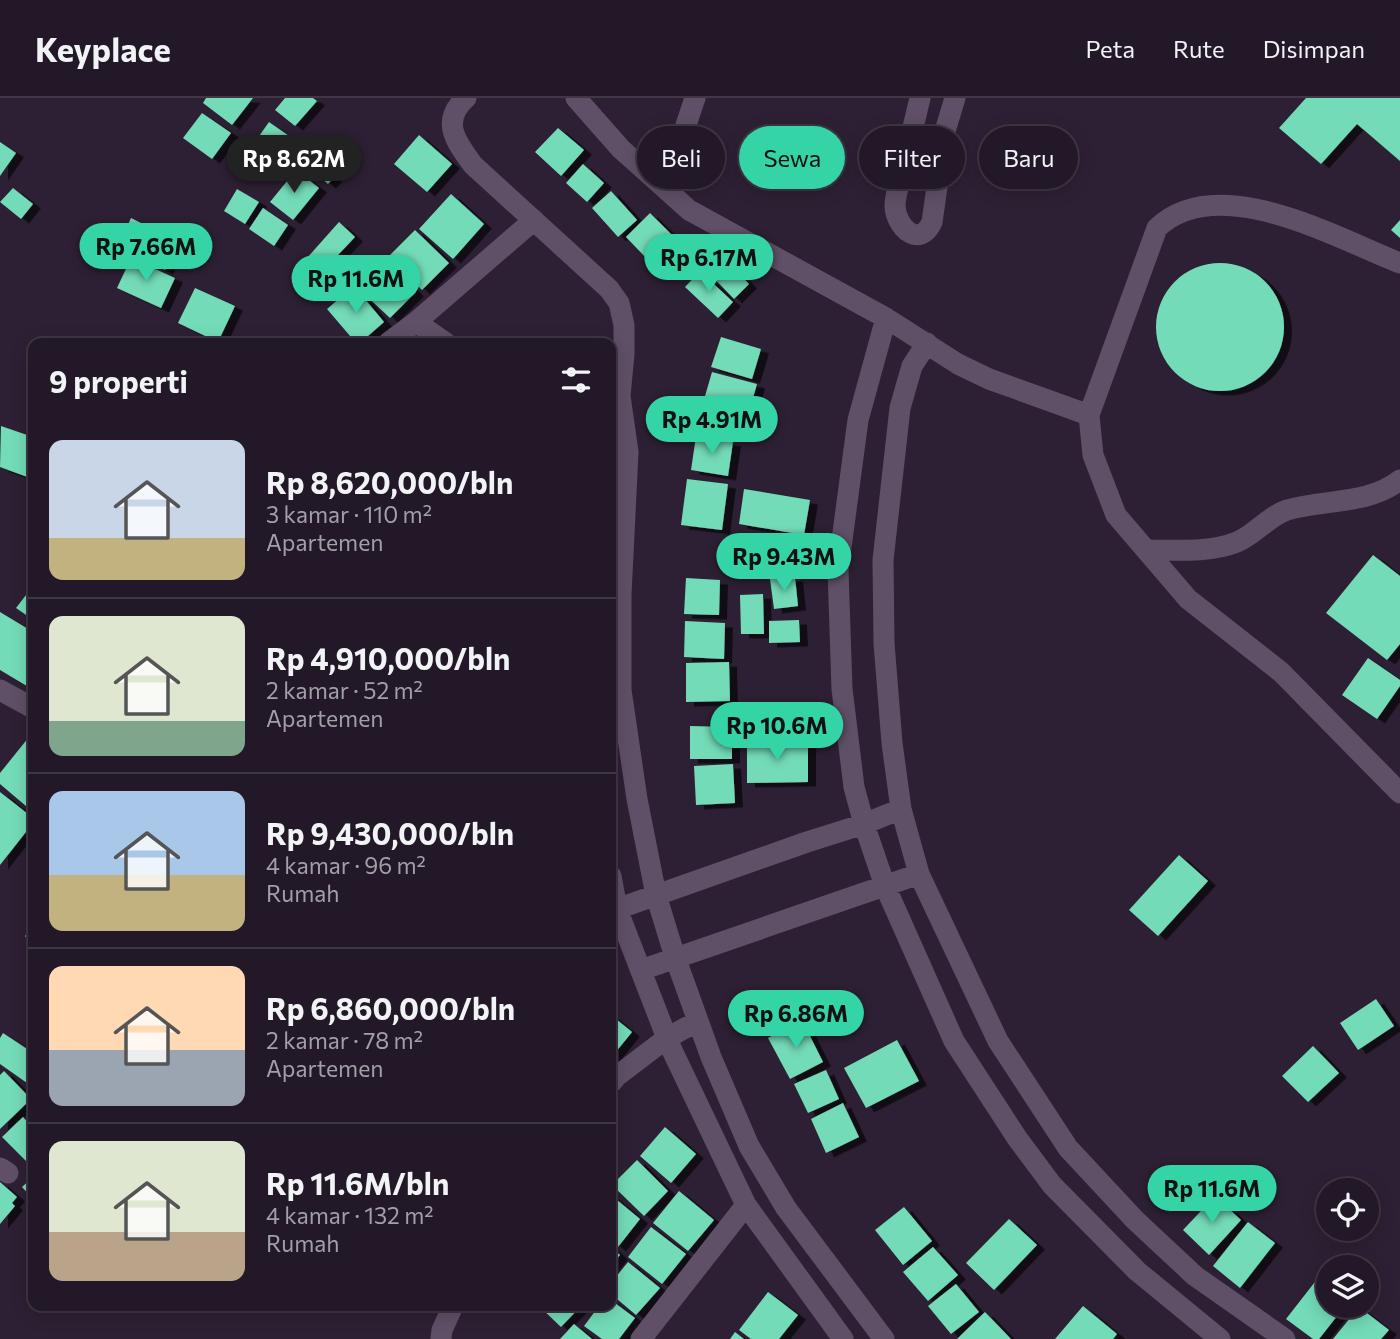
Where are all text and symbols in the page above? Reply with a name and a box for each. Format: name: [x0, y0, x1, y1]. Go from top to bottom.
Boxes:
text: Keyplace: [35, 28, 171, 69]
text: Peta: [1085, 34, 1135, 63]
text: Rute: [1173, 34, 1225, 63]
text: Disimpan: [1263, 34, 1365, 63]
chip: Beli: [637, 126, 725, 189]
chip: Sewa: [739, 126, 845, 189]
chip: Filter: [859, 126, 965, 189]
chip: Baru: [979, 126, 1078, 189]
pin: Rp 8.62M: [222, 136, 366, 195]
text: Rp 8.62M: [243, 144, 345, 172]
pin: Rp 7.66M: [74, 223, 218, 283]
text: Rp 7.66M: [95, 232, 197, 260]
pin: Rp 6.17M: [637, 234, 781, 294]
text: Rp 6.17M: [660, 243, 758, 271]
pin: Rp 11.6M: [284, 256, 428, 315]
text: Rp 11.6M: [308, 264, 404, 292]
icon: filters: [557, 361, 595, 399]
text: 9 properti: [49, 362, 188, 399]
pin: Rp 4.91M: [640, 396, 784, 456]
text: Rp 4.91M: [662, 405, 762, 433]
text: Rp 8,620,000/bln: [266, 463, 513, 500]
icon: home: [105, 468, 189, 552]
text: 3 kamar · 110 m²: [266, 500, 432, 528]
text: Apartemen: [266, 528, 383, 556]
pin: Rp 9.43M: [712, 533, 856, 593]
text: Rp 9.43M: [732, 542, 836, 570]
text: Rp 4,910,000/bln: [266, 639, 510, 676]
icon: home: [105, 644, 189, 728]
text: 2 kamar · 52 m²: [266, 676, 423, 704]
pin: Rp 10.6M: [705, 702, 849, 762]
text: Apartemen: [266, 704, 383, 732]
text: Rp 10.6M: [726, 711, 828, 739]
text: Rp 9,430,000/bln: [266, 814, 514, 851]
icon: home: [105, 819, 189, 903]
text: 4 kamar · 96 m²: [266, 851, 426, 879]
text: Rumah: [266, 879, 339, 907]
text: Rp 6,860,000/bln: [266, 989, 515, 1026]
pin: Rp 6.86M: [724, 990, 868, 1050]
icon: home: [105, 994, 189, 1078]
text: Rp 6.86M: [744, 999, 848, 1027]
text: 2 kamar · 78 m²: [266, 1026, 423, 1054]
text: Apartemen: [266, 1054, 383, 1082]
text: Rp 11.6M/bln: [266, 1164, 449, 1201]
pin: Rp 11.6M: [1140, 1166, 1284, 1225]
icon: home: [105, 1169, 189, 1253]
text: Rp 11.6M: [1164, 1174, 1260, 1202]
map controls: [1316, 1178, 1379, 1318]
button: locate: [1316, 1178, 1379, 1241]
text: 4 kamar · 132 m²: [266, 1201, 434, 1229]
text: Rumah: [266, 1229, 339, 1257]
button: layers: [1316, 1255, 1379, 1318]

